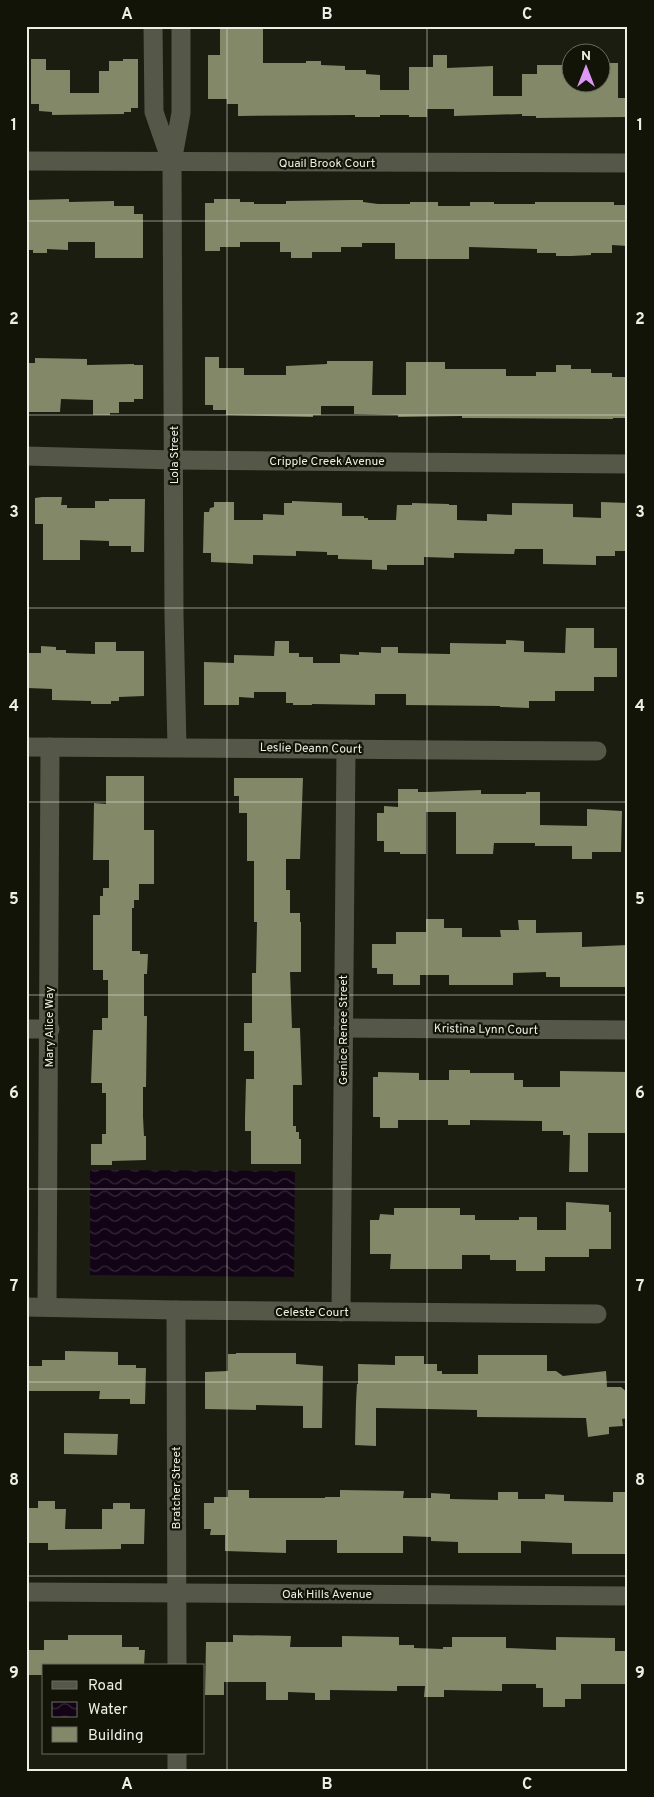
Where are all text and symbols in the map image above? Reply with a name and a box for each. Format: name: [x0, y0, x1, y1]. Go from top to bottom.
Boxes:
text: A: [121, 5, 133, 25]
text: B: [321, 5, 333, 25]
text: C: [522, 5, 532, 25]
north arrow: [562, 42, 612, 92]
text: N: [581, 48, 591, 65]
text: 1: [11, 116, 17, 136]
text: 1: [637, 116, 643, 136]
street label: Quail Brook Court: [279, 156, 375, 172]
text: 2: [9, 310, 19, 330]
text: 2: [635, 310, 645, 330]
street label: Lola Street: [167, 426, 183, 484]
street label: Cripple Creek Avenue: [269, 454, 385, 470]
text: 3: [9, 503, 19, 523]
text: 3: [635, 503, 645, 523]
text: 4: [9, 697, 19, 717]
text: 4: [635, 697, 645, 717]
street label: Leslie Deann Court: [260, 740, 362, 758]
text: 5: [9, 890, 19, 910]
text: 5: [635, 890, 645, 910]
street label: Genice Renee Street: [336, 975, 352, 1085]
street label: Mary Alice Way: [42, 986, 58, 1068]
street label: Kristina Lynn Court: [434, 1021, 538, 1039]
text: 6: [9, 1084, 19, 1104]
text: 6: [635, 1084, 645, 1104]
text: 7: [10, 1277, 18, 1297]
text: 7: [636, 1277, 644, 1297]
street label: Celeste Court: [275, 1305, 349, 1321]
street label: Bratcher Street: [169, 1447, 185, 1529]
text: 8: [9, 1471, 19, 1491]
text: 8: [635, 1471, 645, 1491]
street label: Oak Hills Avenue: [282, 1587, 372, 1603]
text: 9: [9, 1664, 19, 1684]
legend: [42, 1664, 205, 1754]
text: 9: [635, 1664, 645, 1684]
text: Road: [88, 1677, 123, 1696]
text: Water: [88, 1701, 128, 1720]
text: Building: [88, 1727, 143, 1746]
text: A: [121, 1775, 133, 1795]
text: B: [321, 1775, 333, 1795]
text: C: [522, 1775, 532, 1795]

